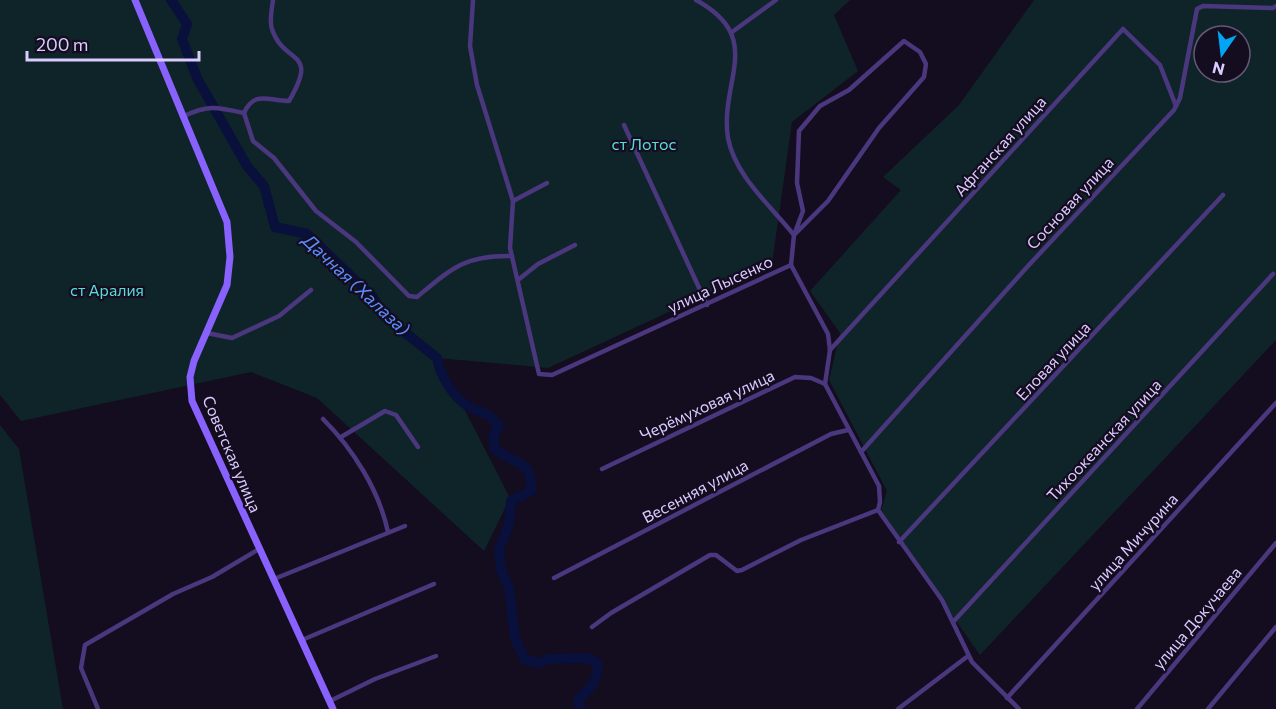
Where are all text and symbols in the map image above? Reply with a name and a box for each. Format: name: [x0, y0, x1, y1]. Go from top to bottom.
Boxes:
scale bar: [27, 24, 200, 62]
north arrow: [1192, 24, 1252, 84]
text: 200 m: [36, 33, 89, 55]
text: N: [1210, 58, 1226, 80]
street label: Афганская улица: [950, 92, 1049, 199]
park label: ст Лотос: [612, 134, 677, 153]
street label: Сосновая улица: [1022, 153, 1117, 253]
water label: Дачная (Халаза): [297, 228, 415, 340]
street label: улица Лысенко: [664, 251, 775, 316]
park label: ст Аралия: [70, 280, 144, 299]
street label: Еловая улица: [1011, 317, 1094, 404]
street label: Черёмуховая улица: [636, 365, 777, 444]
street label: Тихоокеанская улица: [1042, 375, 1165, 504]
street label: Советская улица: [199, 393, 266, 515]
street label: Весенняя улица: [639, 455, 751, 526]
street label: улица Мичурина: [1084, 489, 1181, 594]
street label: улица Докучаева: [1148, 563, 1245, 673]

